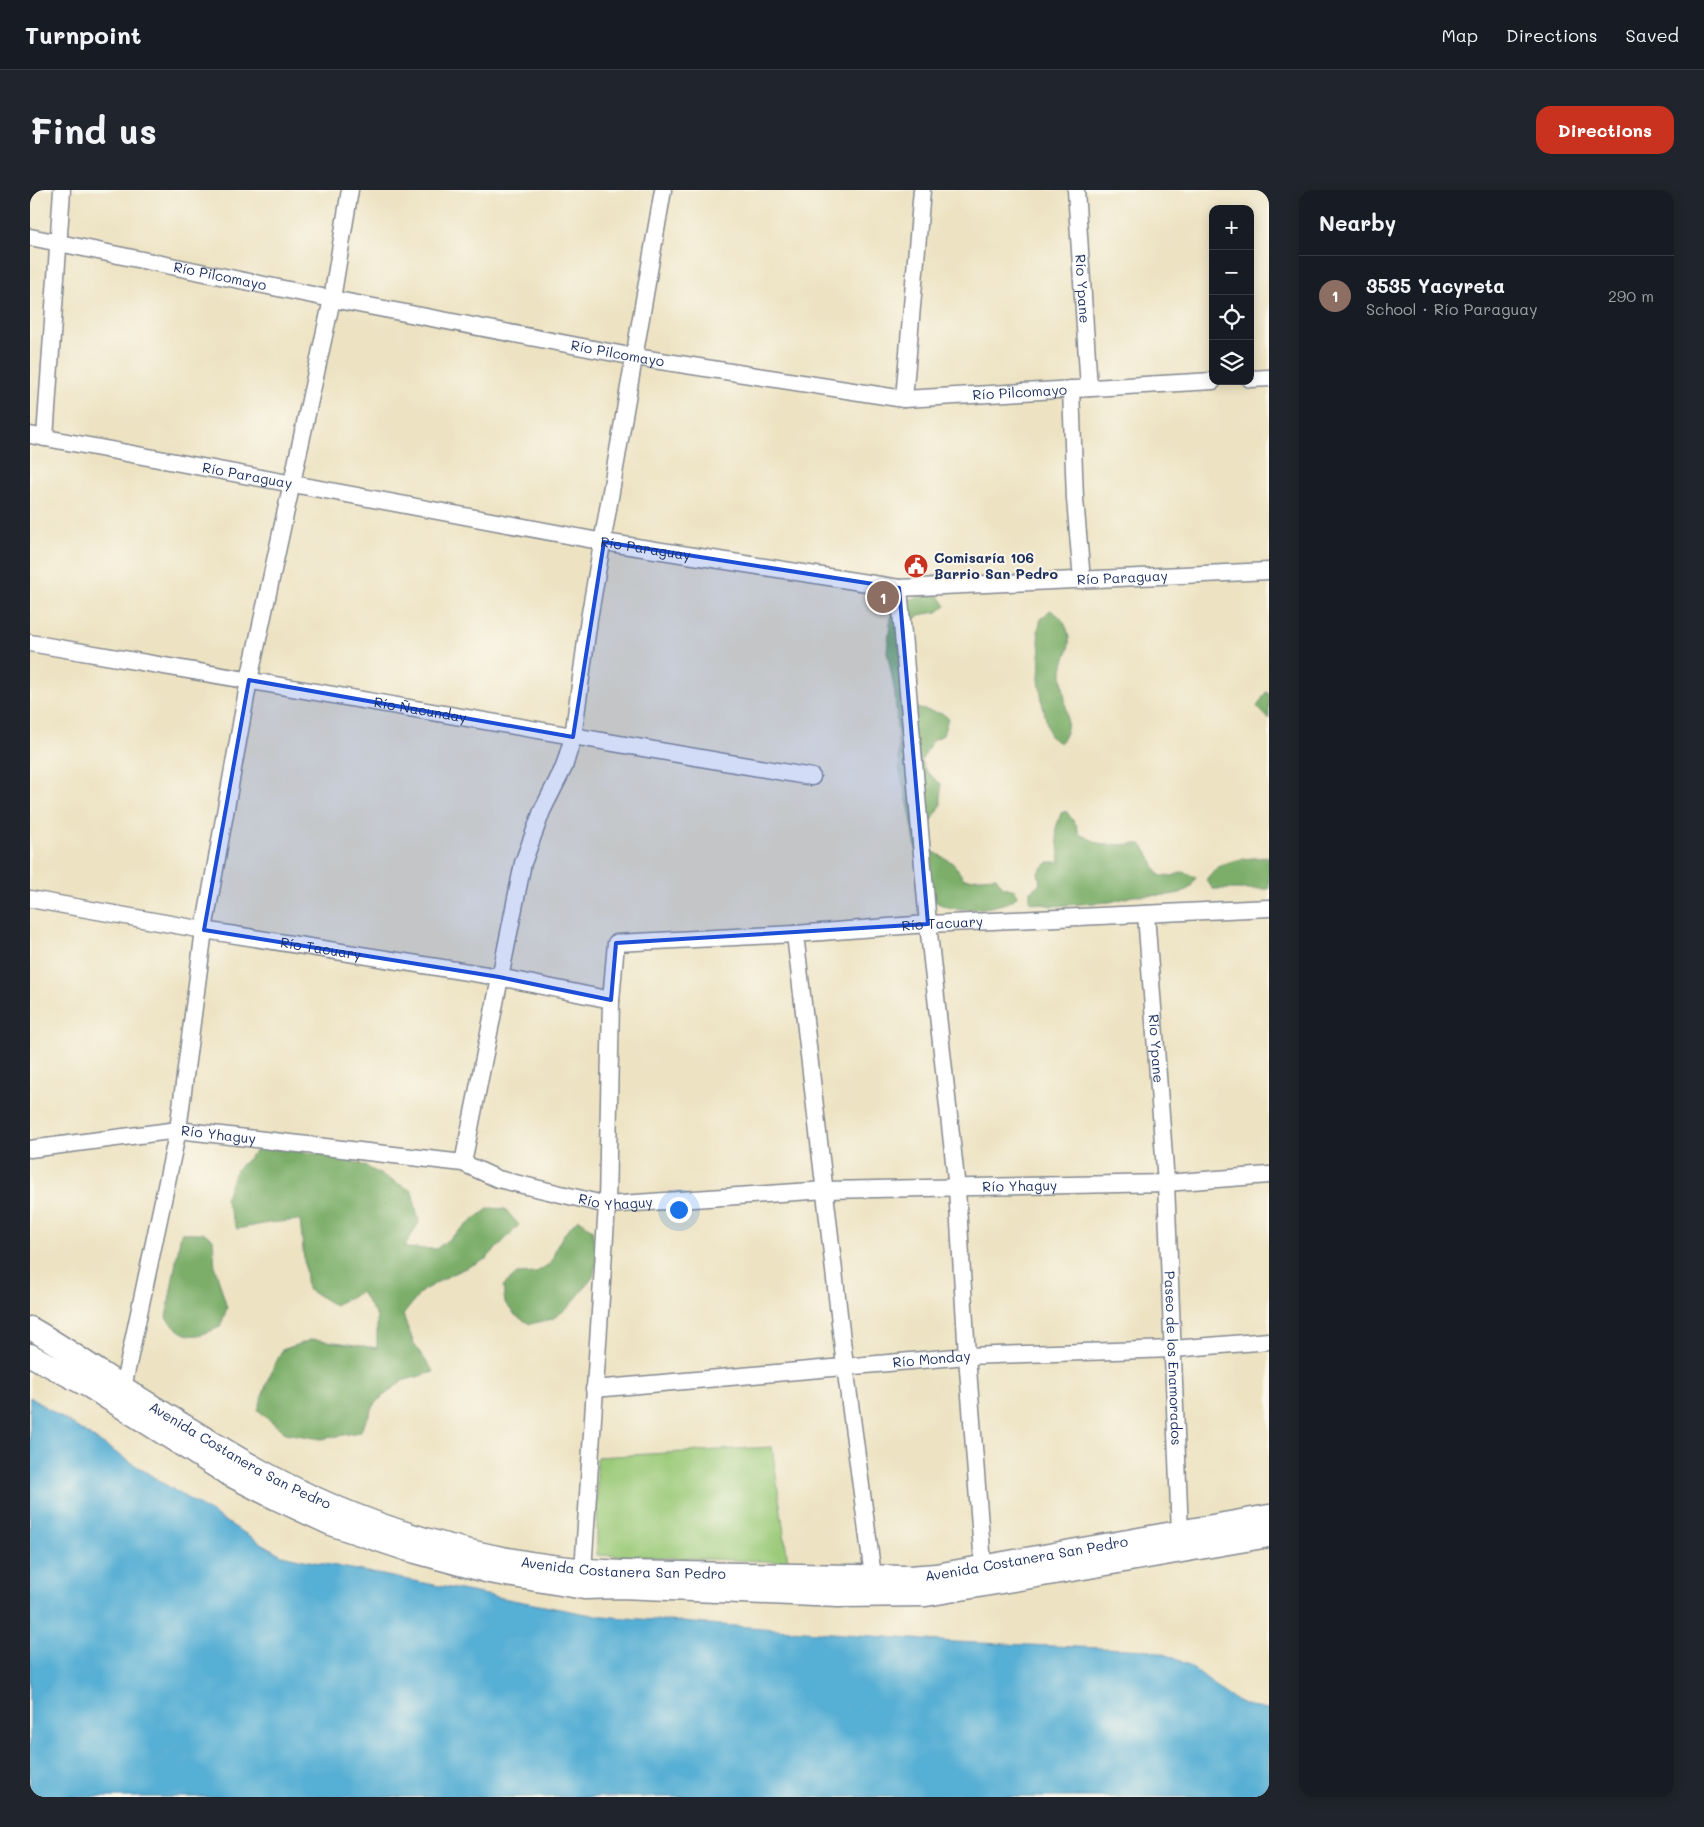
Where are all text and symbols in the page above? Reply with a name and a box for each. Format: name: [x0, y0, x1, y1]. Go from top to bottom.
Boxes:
text: Turnpoint: [25, 19, 141, 50]
text: Map: [1441, 23, 1478, 47]
text: Directions: [1506, 23, 1598, 47]
text: Saved: [1626, 23, 1679, 47]
button: Directions: [1536, 106, 1674, 154]
text: Find us: [30, 107, 157, 153]
map controls: [1209, 205, 1254, 385]
button: +: [1209, 205, 1254, 250]
text: Nearby: [1319, 209, 1396, 236]
button: −: [1209, 250, 1254, 295]
street label: Río Ypane: [1071, 254, 1095, 324]
street label: Río Pilcomayo: [172, 257, 268, 294]
text: 3535 Yacyreta: [1366, 273, 1505, 298]
text: 1: [1331, 285, 1339, 306]
text: 290 m: [1608, 285, 1654, 306]
button: locate: [1209, 295, 1254, 340]
text: School · Río Paraguay: [1366, 298, 1538, 319]
street label: Río Pilcomayo: [569, 335, 666, 370]
button: layers: [1209, 340, 1254, 385]
street label: Río Pilcomayo: [972, 380, 1068, 404]
street label: Río Paraguay: [201, 457, 294, 493]
street label: Río Paraguay: [599, 532, 692, 564]
place label: Comisaría 106 Barrio San Pedro: [934, 548, 1058, 583]
public building icon: Comisaría 106 Barrio San Pedro: [903, 553, 929, 579]
street label: Río Paraguay: [1076, 566, 1168, 589]
pin: 1: [867, 578, 899, 616]
street label: Río Ñacunday: [373, 692, 468, 727]
street label: Río Tacuary: [901, 911, 984, 935]
street label: Río Tacuary: [279, 932, 363, 964]
street label: Río Ypane: [1144, 1013, 1169, 1084]
street label: Río Yhaguy: [180, 1120, 257, 1148]
street label: Río Yhaguy: [982, 1175, 1058, 1196]
street label: Río Yhaguy: [576, 1188, 653, 1214]
your location: [666, 1197, 692, 1223]
street label: Paseo de los Enamorados: [1161, 1271, 1186, 1446]
street label: Río Monday: [892, 1346, 971, 1372]
street label: Avenida Costanera San Pedro: [146, 1397, 334, 1513]
street label: Avenida Costanera San Pedro: [925, 1531, 1129, 1585]
street label: Avenida Costanera San Pedro: [519, 1552, 726, 1583]

